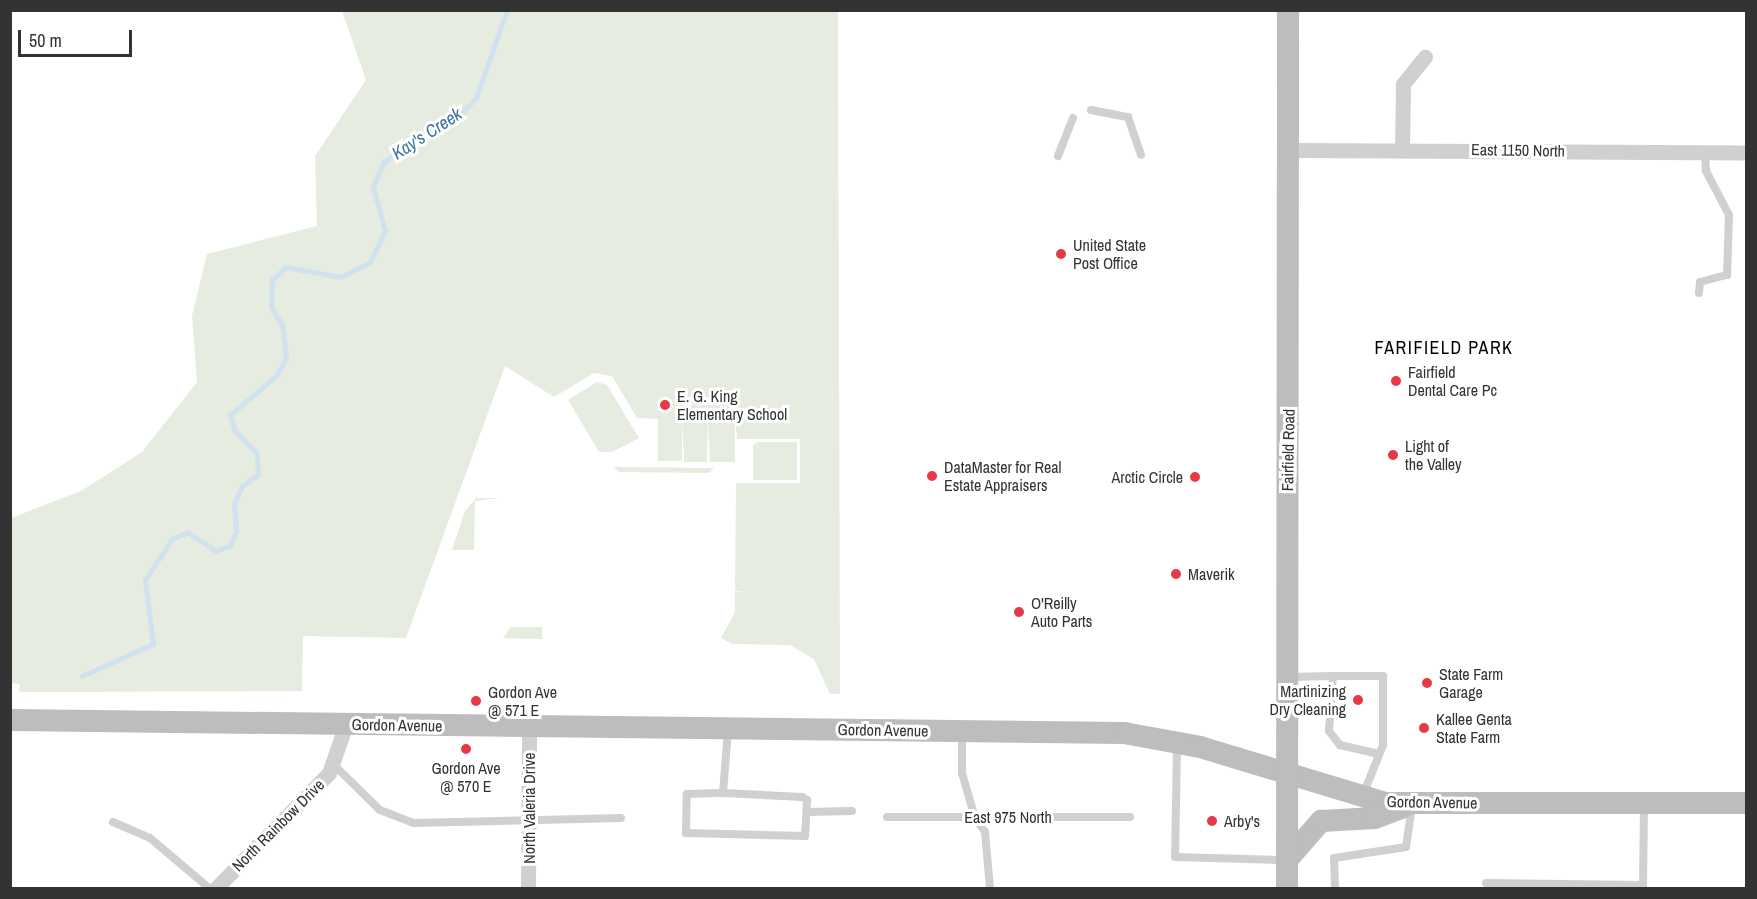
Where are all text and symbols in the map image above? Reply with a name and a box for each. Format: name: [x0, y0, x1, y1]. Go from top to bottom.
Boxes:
scale bar: [21, 18, 135, 56]
text: 50 m: [29, 28, 62, 53]
water label: Kay's Creek: [388, 103, 466, 165]
street label: East 1150 North: [1471, 140, 1565, 160]
place label: United State Post Office: [1073, 235, 1146, 273]
marker: United State Post Office: [1054, 247, 1068, 261]
district label: FARIFIELD PARK: [1375, 337, 1513, 359]
place label: Fairfield Dental Care Pc: [1408, 362, 1497, 400]
marker: Fairfield Dental Care Pc: [1389, 374, 1403, 388]
place label: E. G. King Elementary School: [677, 386, 787, 424]
marker: E. G. King Elementary School: [658, 398, 672, 412]
street label: Fairfield Road: [1278, 409, 1298, 491]
place label: Light of the Valley: [1405, 436, 1462, 474]
marker: Light of the Valley: [1386, 448, 1400, 462]
place label: DataMaster for Real Estate Appraisers: [944, 457, 1061, 495]
place label: Arctic Circle: [1112, 467, 1183, 487]
marker: DataMaster for Real Estate Appraisers: [925, 469, 939, 483]
marker: Arctic Circle: [1188, 470, 1202, 484]
place label: Maverik: [1188, 564, 1235, 584]
marker: Maverik: [1169, 567, 1183, 581]
place label: O'Reilly Auto Parts: [1031, 593, 1092, 631]
marker: O'Reilly Auto Parts: [1012, 605, 1026, 619]
place label: State Farm Garage: [1439, 664, 1503, 702]
marker: State Farm Garage: [1420, 676, 1434, 690]
place label: Martinizing Dry Cleaning: [1269, 681, 1346, 719]
place label: Gordon Ave @ 571 E: [488, 682, 558, 720]
marker: Martinizing Dry Cleaning: [1351, 693, 1365, 707]
marker: Gordon Ave @ 571 E: [469, 694, 483, 708]
place label: Kallee Genta State Farm: [1436, 709, 1512, 747]
street label: Gordon Avenue: [351, 715, 443, 735]
street label: Gordon Avenue: [837, 720, 929, 740]
marker: Kallee Genta State Farm: [1417, 721, 1431, 735]
marker: Gordon Ave @ 570 E: [459, 742, 473, 756]
street label: North Valeria Drive: [519, 752, 539, 864]
place label: Gordon Ave @ 570 E: [431, 758, 501, 796]
street label: North Rainbow Drive: [228, 775, 328, 875]
street label: Gordon Avenue: [1386, 792, 1478, 812]
street label: East 975 North: [964, 807, 1052, 827]
place label: Arby's: [1224, 811, 1260, 831]
marker: Arby's: [1205, 814, 1219, 828]

